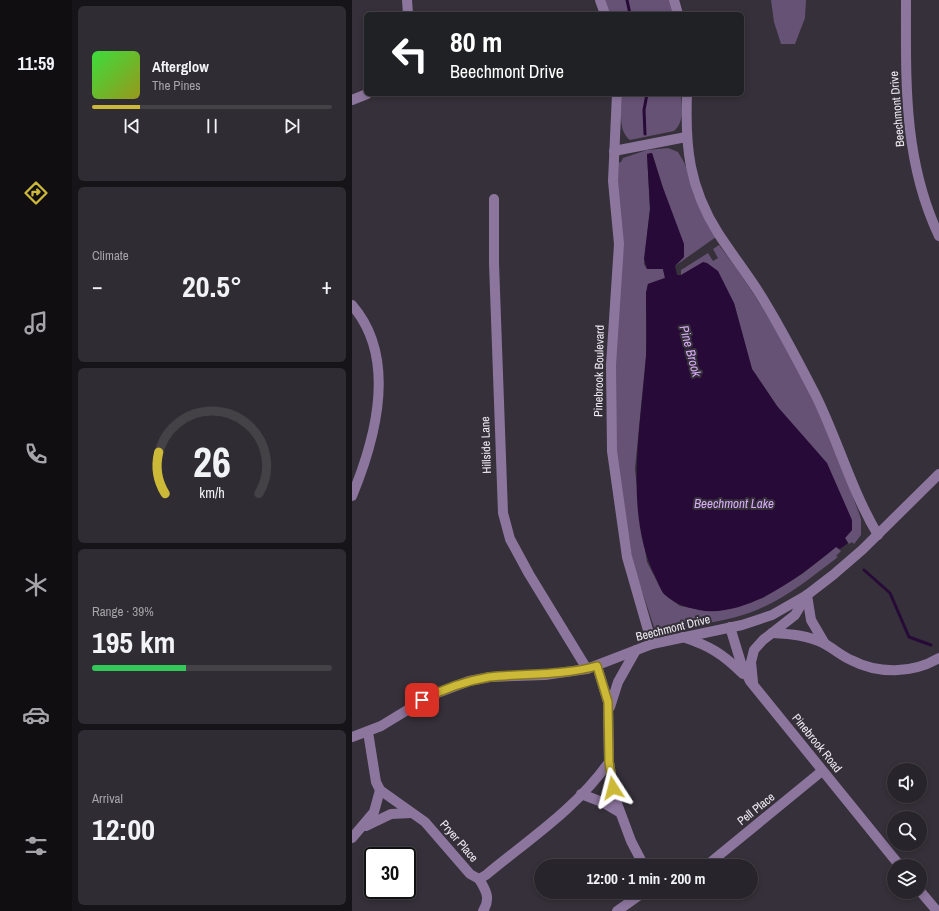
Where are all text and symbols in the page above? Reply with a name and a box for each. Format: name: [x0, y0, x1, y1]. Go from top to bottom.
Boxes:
text: 80 m: [450, 23, 502, 61]
icon: left: [384, 28, 436, 80]
text: 11:59: [18, 51, 54, 76]
text: Afterglow: [152, 56, 209, 77]
text: Beechmont Drive: [450, 59, 564, 84]
street label: Beechmont Drive: [886, 70, 908, 148]
text: The Pines: [152, 77, 201, 94]
icon: previous: [121, 115, 143, 137]
icon: pause: [201, 115, 223, 137]
icon: next: [281, 115, 303, 137]
icon: directions: [22, 179, 50, 207]
text: Climate: [92, 247, 129, 264]
text: 20.5°: [182, 266, 242, 306]
text: −: [92, 271, 103, 301]
text: +: [321, 271, 332, 301]
icon: music: [22, 309, 50, 337]
water label: Pine Brook: [675, 323, 706, 379]
street label: Pinebrook Boulevard: [590, 325, 608, 417]
street label: Hillside Lane: [477, 416, 495, 474]
text: 26: [193, 433, 231, 489]
icon: phone: [22, 440, 50, 468]
text: km/h: [199, 482, 225, 501]
water label: Beechmont Lake: [694, 495, 774, 512]
icon: climate: [22, 571, 50, 599]
text: Range · 39%: [92, 603, 154, 620]
street label: Beechmont Drive: [634, 611, 712, 645]
text: 195 km: [92, 622, 175, 662]
pin: [405, 683, 439, 717]
icon: arrive: [411, 689, 433, 711]
icon: car: [22, 701, 50, 729]
street label: Pinebrook Road: [788, 710, 846, 776]
map controls: [887, 763, 927, 899]
button: sound: [887, 763, 927, 803]
position arrow: [592, 767, 634, 809]
street label: Pell Place: [734, 789, 778, 829]
text: Arrival: [92, 790, 123, 807]
text: 12:00: [92, 809, 155, 849]
button: search: [887, 811, 927, 851]
street label: Pryer Place: [436, 817, 482, 865]
icon: filters: [22, 832, 50, 860]
speed limit sign: 30: [364, 847, 416, 899]
button: layers: [887, 859, 927, 899]
text: 12:00 · 1 min · 200 m: [587, 868, 705, 889]

